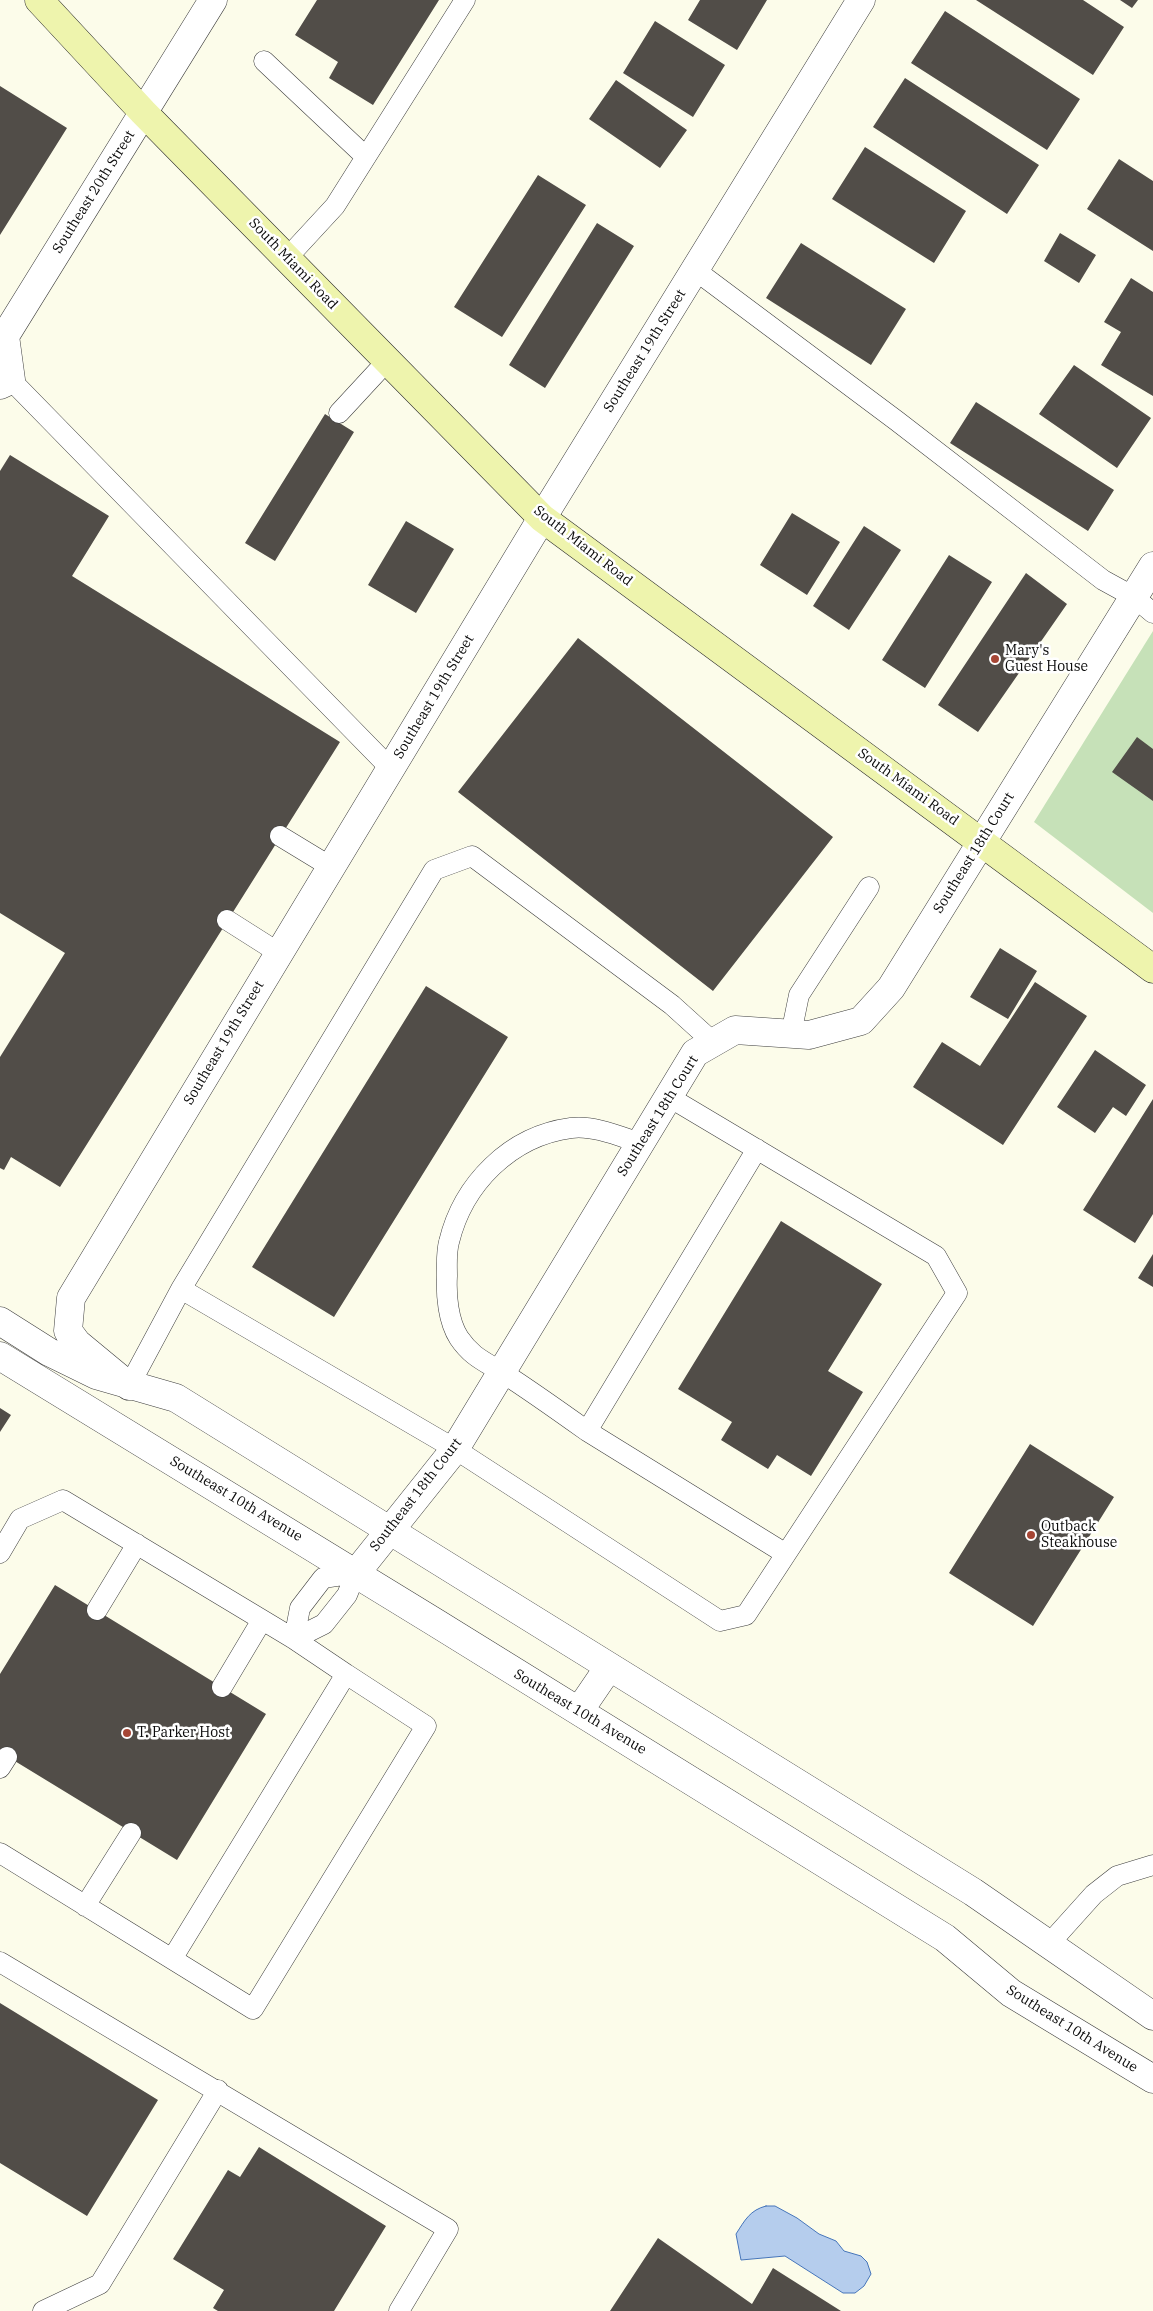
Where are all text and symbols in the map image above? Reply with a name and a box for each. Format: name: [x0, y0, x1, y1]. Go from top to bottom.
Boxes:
street label: Southeast 20th Street: [49, 127, 139, 257]
street label: South Miami Road: [245, 215, 341, 313]
street label: Southeast 19th Street: [600, 286, 690, 416]
street label: South Miami Road: [530, 502, 636, 590]
street label: Southeast 19th Street: [390, 632, 478, 762]
place label: Mary's Guest House: [1005, 643, 1088, 676]
marker: Mary's Guest House: [989, 653, 1001, 665]
street label: South Miami Road: [854, 745, 962, 829]
street label: Southeast 18th Court: [930, 790, 1018, 916]
street label: Southeast 19th Street: [180, 978, 268, 1108]
street label: Southeast 18th Court: [614, 1053, 702, 1179]
street label: Southeast 18th Court: [367, 1435, 465, 1555]
street label: Southeast 10th Avenue: [167, 1453, 305, 1545]
place label: Outback Steakhouse: [1041, 1519, 1117, 1551]
marker: Outback Steakhouse: [1025, 1529, 1037, 1541]
street label: Southeast 10th Avenue: [511, 1666, 649, 1758]
place label: T. Parker Host: [137, 1725, 230, 1741]
marker: T. Parker Host: [121, 1727, 133, 1739]
street label: Southeast 10th Avenue: [1003, 1982, 1141, 2076]

